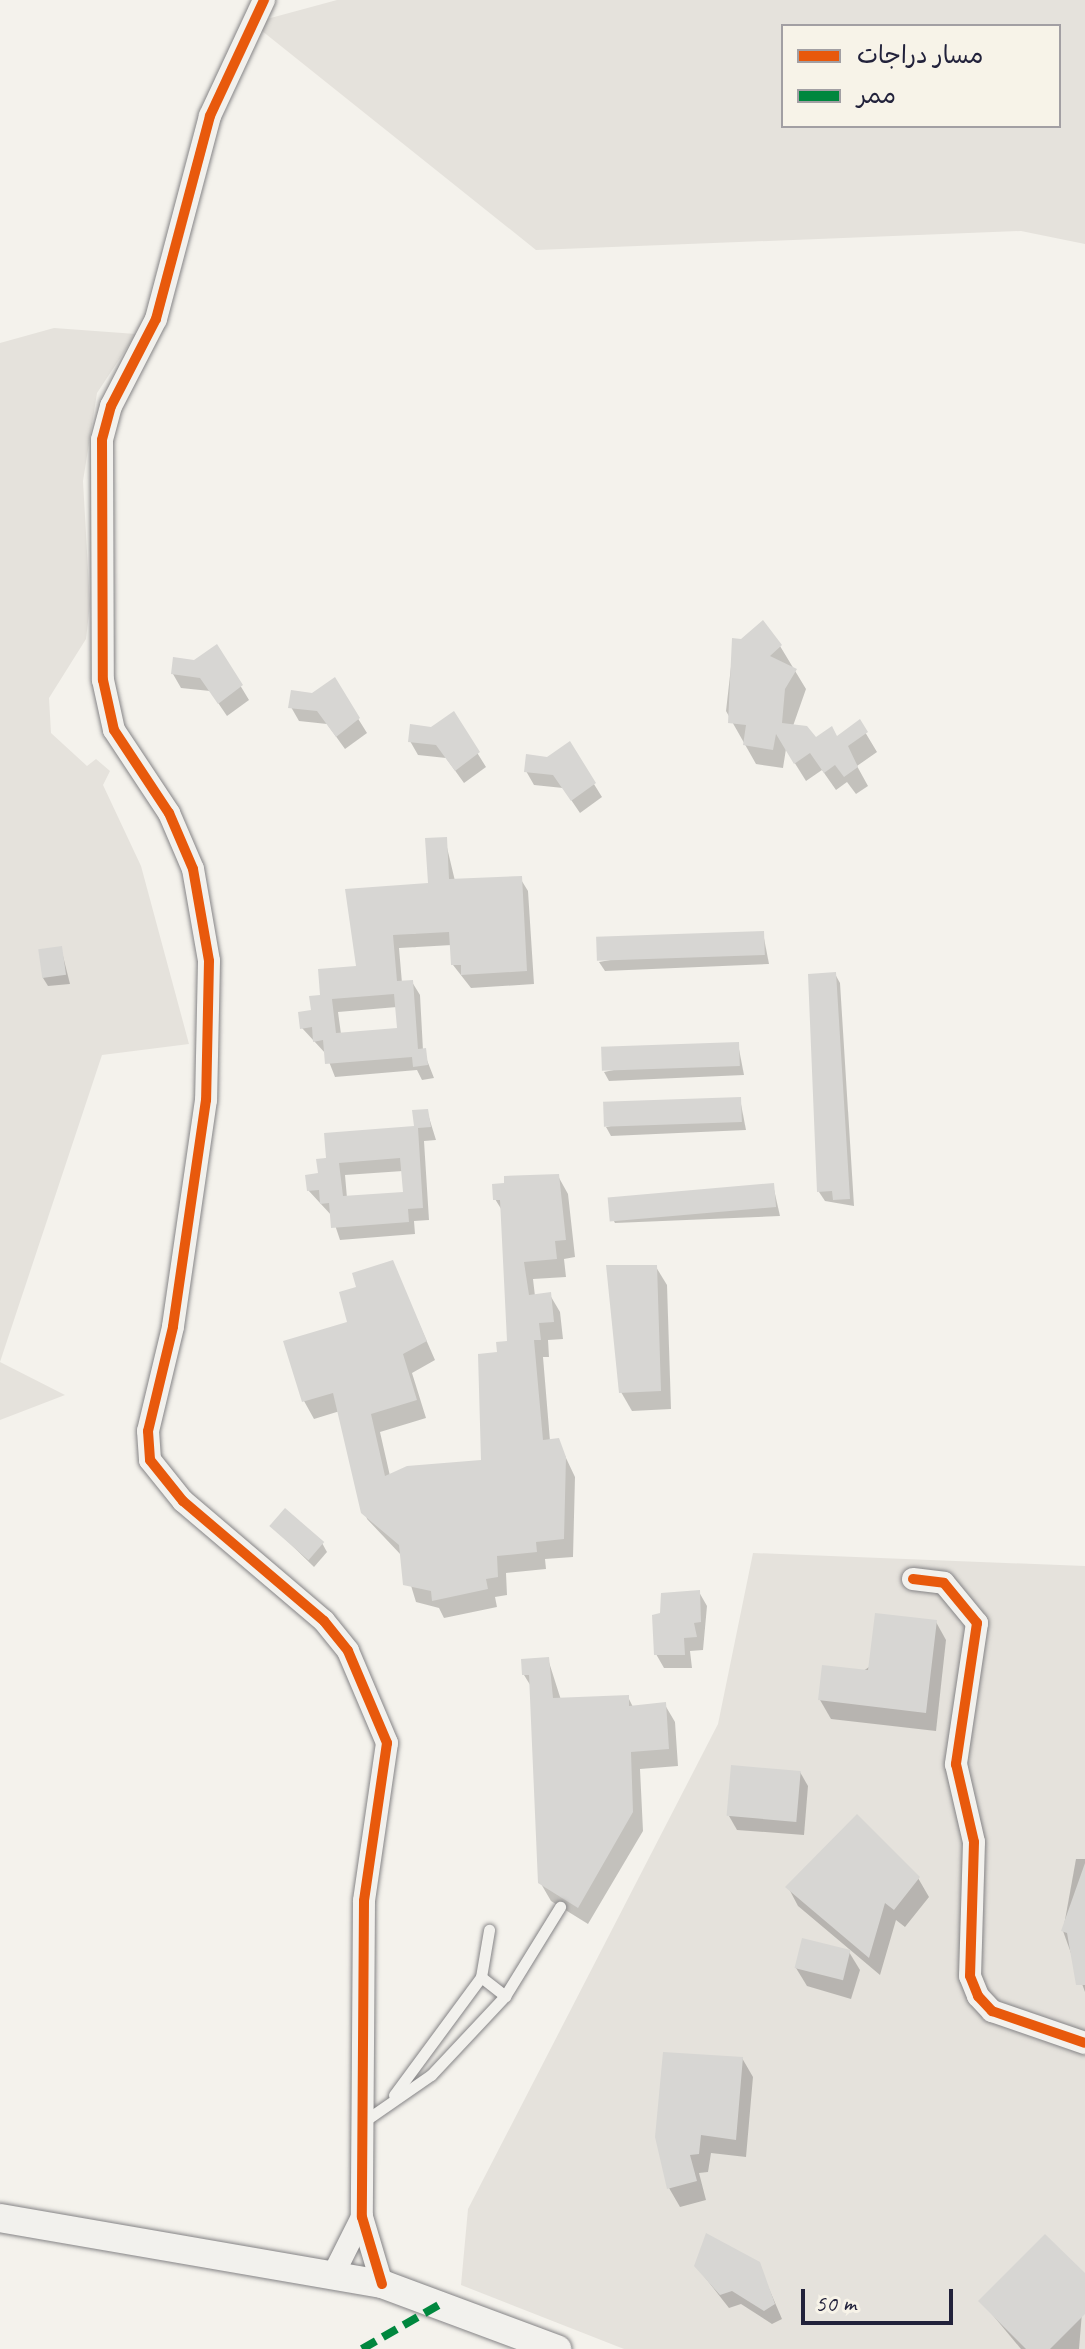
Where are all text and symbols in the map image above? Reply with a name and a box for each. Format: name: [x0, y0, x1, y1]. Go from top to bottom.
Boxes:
legend: [781, 24, 1061, 128]
text: مسار دراجات: [857, 40, 983, 70]
text: ممر: [857, 80, 896, 110]
scale bar: [805, 2273, 957, 2323]
text: 50 m: [815, 2288, 856, 2318]

